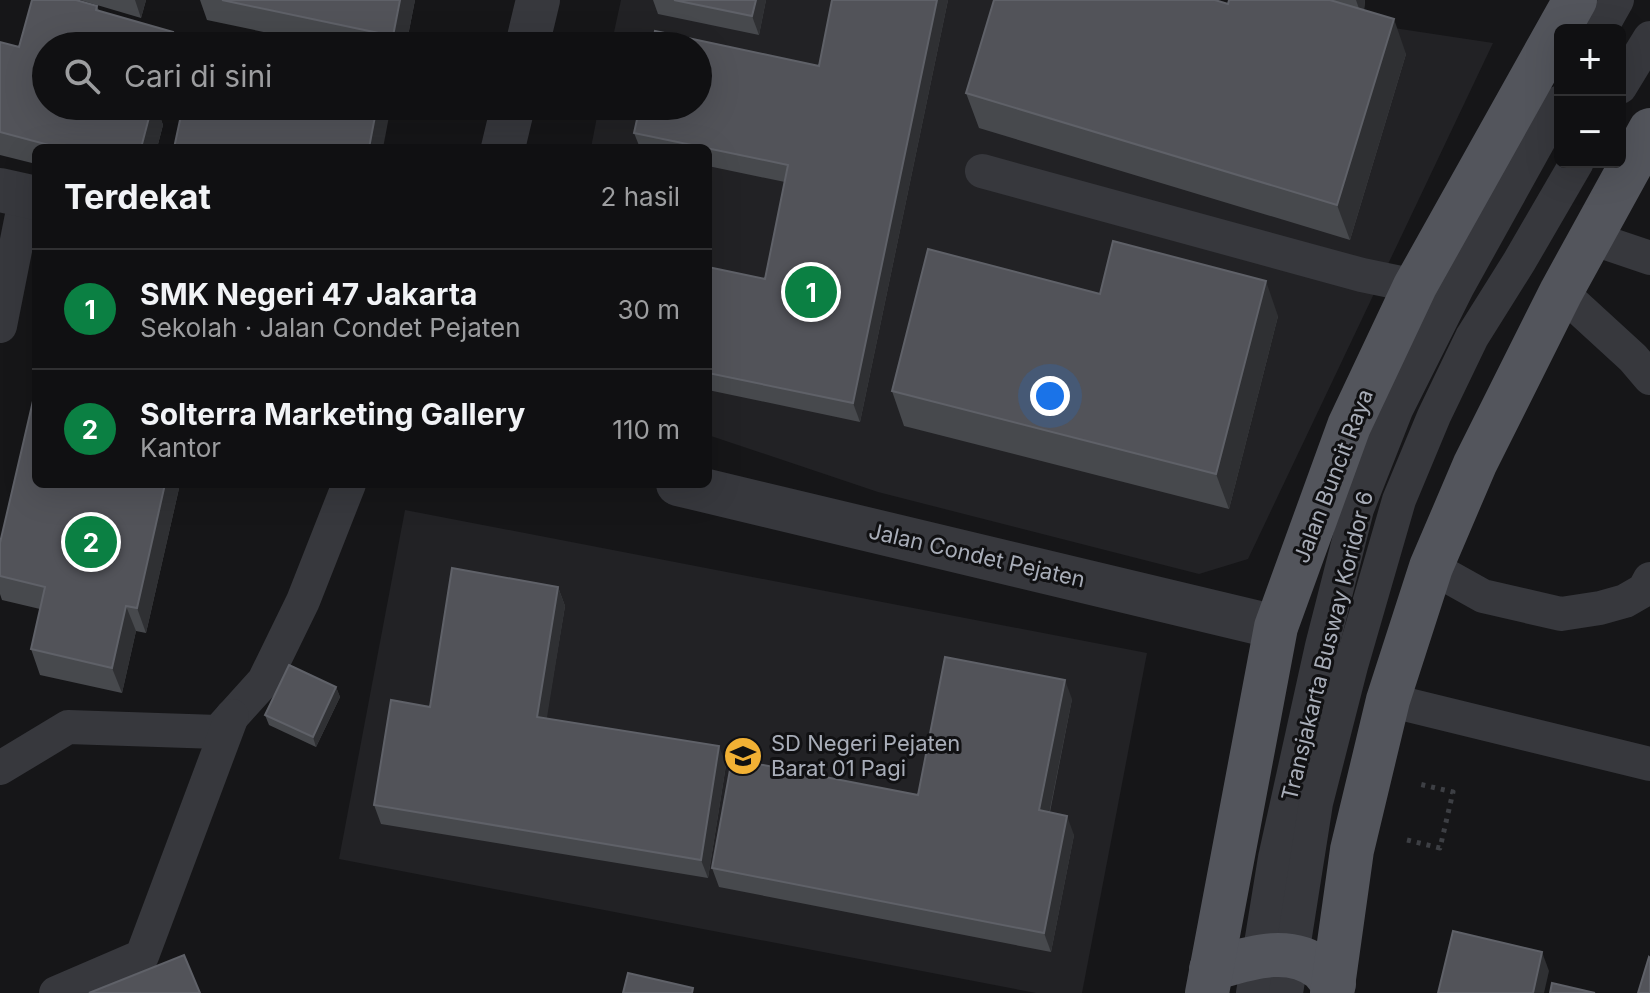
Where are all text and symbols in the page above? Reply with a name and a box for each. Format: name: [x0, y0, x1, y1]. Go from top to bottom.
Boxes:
map controls: [1554, 24, 1626, 168]
button: +: [1554, 24, 1626, 96]
search box: [32, 32, 712, 120]
icon: search: [60, 54, 104, 98]
text: Cari di sini: [124, 58, 272, 94]
button: −: [1554, 96, 1626, 168]
text: Terdekat: [64, 176, 211, 217]
text: 2 hasil: [601, 181, 680, 212]
pin: 1: [785, 262, 837, 322]
text: SMK Negeri 47 Jakarta: [140, 276, 477, 312]
text: 1: [84, 294, 96, 325]
text: 30 m: [617, 294, 680, 325]
text: Sekolah · Jalan Condet Pejaten: [140, 312, 521, 343]
your location: [1030, 376, 1070, 416]
street label: Jalan Buncit Raya: [1288, 385, 1378, 567]
text: Solterra Marketing Gallery: [140, 396, 525, 432]
text: 2: [82, 414, 98, 445]
text: 110 m: [612, 414, 680, 445]
text: Kantor: [140, 432, 221, 463]
street label: Transjakarta Busway Koridor 6: [1276, 488, 1378, 804]
pin: 2: [65, 512, 117, 572]
street label: Jalan Condet Pejaten: [866, 517, 1088, 593]
place label: SD Negeri Pejaten Barat 01 Pagi: [771, 730, 960, 781]
school or university icon: SD Negeri Pejaten Barat 01 Pagi: [722, 735, 764, 777]

